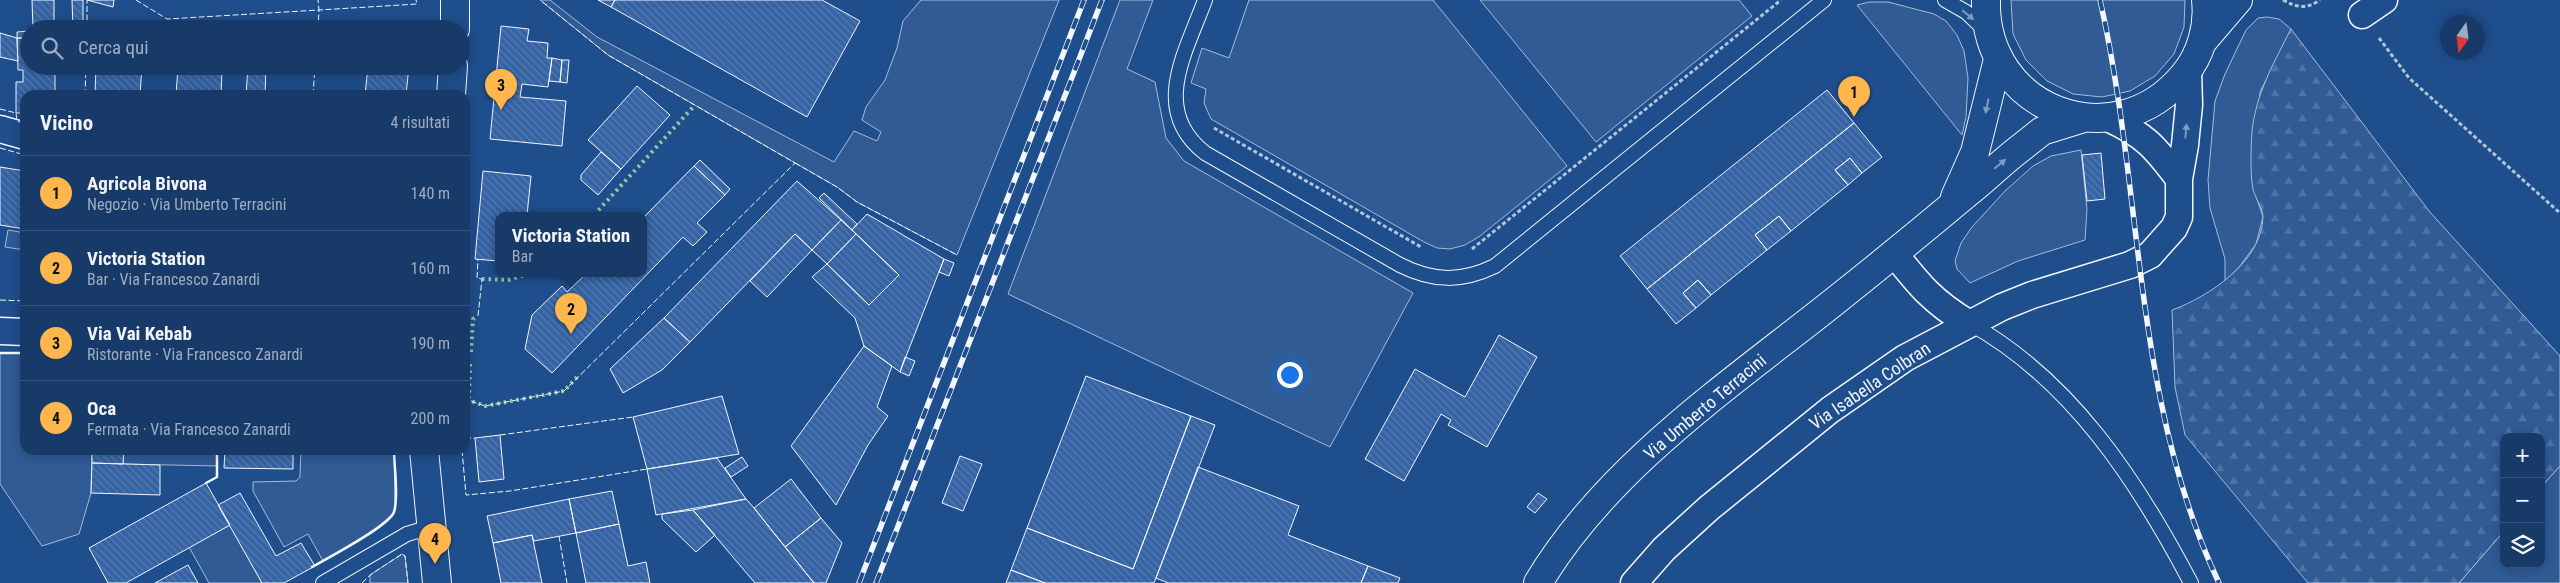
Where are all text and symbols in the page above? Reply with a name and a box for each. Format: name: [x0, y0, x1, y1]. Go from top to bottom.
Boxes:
one-way arrow: [1962, 9, 1974, 21]
north arrow: [2440, 15, 2485, 60]
search box: [20, 20, 470, 75]
icon: search: [38, 34, 66, 62]
text: Cerca qui: [78, 36, 149, 59]
pin: 3: [485, 69, 517, 110]
pin: 1: [1838, 76, 1870, 117]
one-way arrow: [1982, 99, 1990, 115]
text: Vicino: [40, 111, 93, 135]
text: 4 risultati: [390, 113, 450, 132]
one-way arrow: [2183, 122, 2191, 138]
one-way arrow: [1993, 159, 2006, 170]
text: Agricola Bivona: [87, 172, 207, 195]
text: 1: [52, 184, 60, 203]
text: 140 m: [411, 184, 450, 203]
text: Negozio · Via Umberto Terracini: [87, 195, 286, 214]
popup: [495, 212, 647, 277]
text: Victoria Station: [512, 224, 630, 247]
text: Victoria Station: [87, 247, 205, 270]
text: Bar: [512, 247, 533, 266]
text: 2: [52, 259, 60, 278]
text: 160 m: [411, 259, 450, 278]
text: Bar · Via Francesco Zanardi: [87, 270, 260, 289]
pin: 2: [555, 293, 587, 334]
text: Via Vai Kebab: [87, 322, 192, 345]
text: 3: [52, 334, 60, 353]
text: 190 m: [411, 334, 450, 353]
street label: Via Isabella Colbran: [1805, 337, 1934, 434]
text: Ristorante · Via Francesco Zanardi: [87, 345, 303, 364]
street label: Via Umberto Terracini: [1639, 349, 1770, 464]
your location: [1277, 362, 1303, 388]
text: Oca: [87, 397, 116, 420]
text: 4: [52, 409, 60, 428]
text: 200 m: [411, 409, 450, 428]
text: Fermata · Via Francesco Zanardi: [87, 420, 291, 439]
map controls: [2500, 433, 2545, 568]
button: +: [2500, 433, 2545, 478]
button: −: [2500, 478, 2545, 523]
pin: 4: [419, 523, 451, 564]
button: layers: [2500, 523, 2545, 568]

